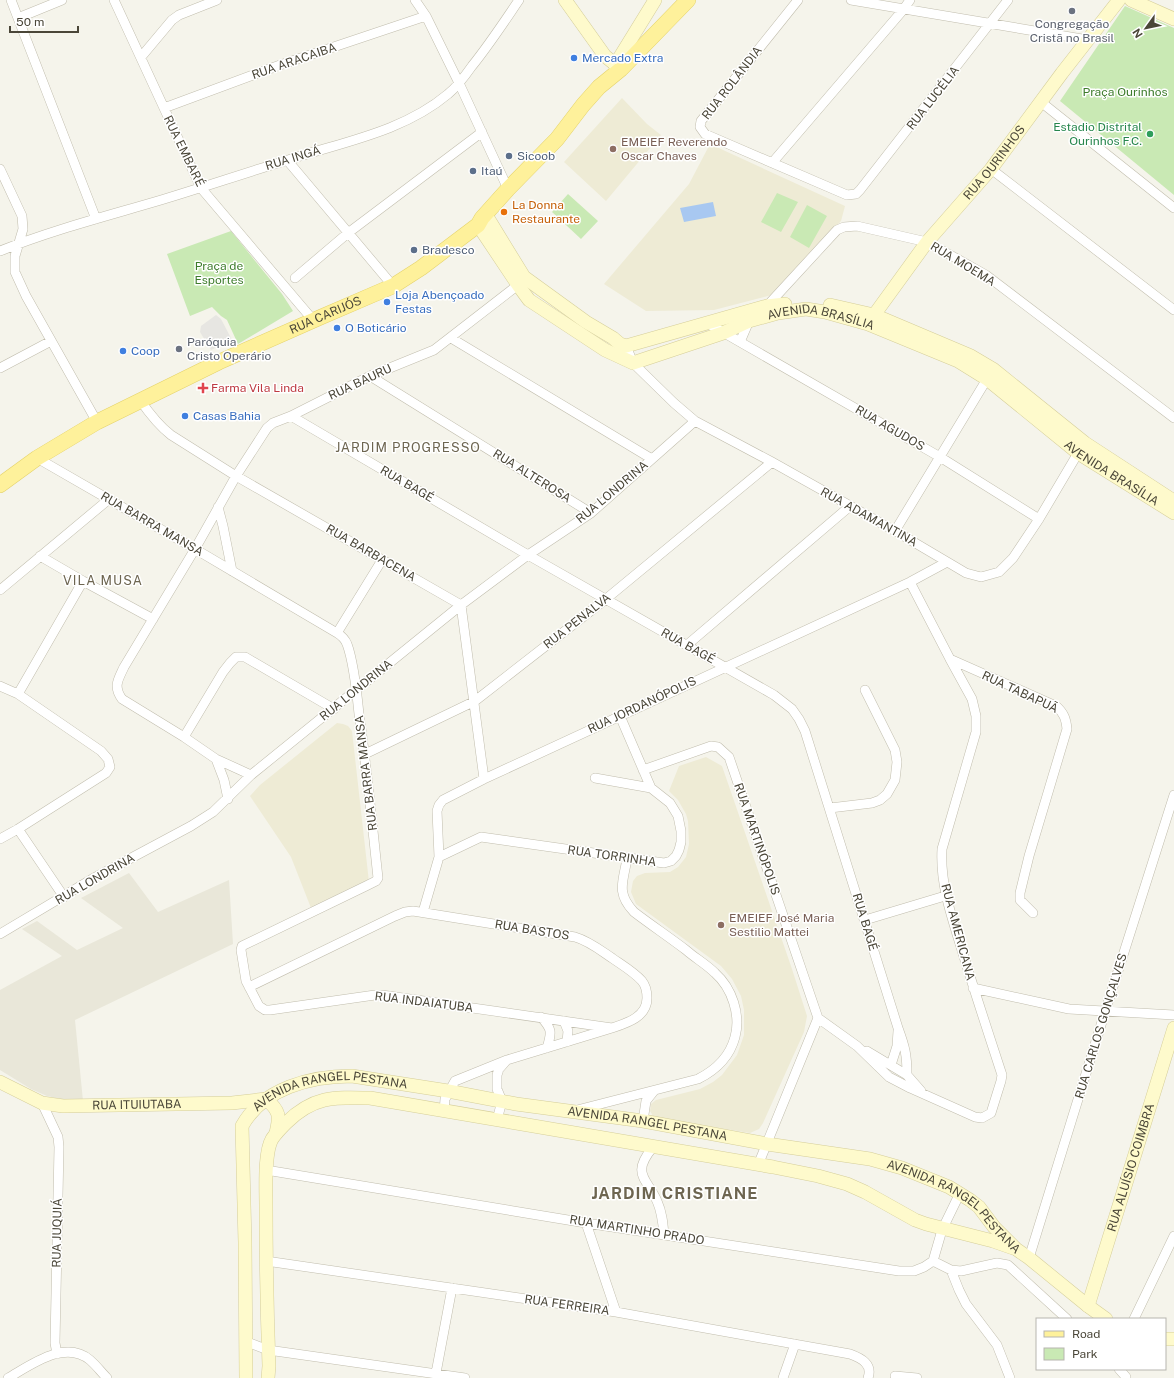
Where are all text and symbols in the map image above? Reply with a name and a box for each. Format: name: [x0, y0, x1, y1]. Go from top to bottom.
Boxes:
marker: Congregação Cristã no Brasil: [1067, 6, 1077, 16]
scale bar: [10, 8, 78, 34]
north arrow: [1126, 8, 1166, 48]
text: 50 m: [16, 15, 44, 29]
place label: Congregação Cristã no Brasil: [1030, 17, 1115, 45]
text: N: [1130, 27, 1145, 40]
street label: RUA ARACAIBA: [250, 40, 339, 82]
street label: RUA ROLÂNDIA: [699, 43, 765, 122]
place label: Mercado Extra: [582, 51, 663, 65]
marker: Mercado Extra: [569, 53, 579, 63]
street label: RUA LUCÉLIA: [904, 63, 963, 133]
park label: Praça Ourinhos: [1083, 85, 1168, 99]
street label: RUA EMBARÉ: [161, 113, 207, 189]
place label: Estadio Distrital Ourinhos F.C.: [1053, 120, 1142, 148]
street label: RUA OURINHOS: [960, 123, 1028, 202]
marker: Estadio Distrital Ourinhos F.C.: [1145, 129, 1155, 139]
place label: EMEIEF Reverendo Oscar Chaves: [621, 135, 727, 163]
street label: RUA INGÁ: [264, 143, 323, 173]
marker: EMEIEF Reverendo Oscar Chaves: [608, 144, 618, 154]
place label: Sicoob: [517, 149, 555, 163]
marker: Sicoob: [504, 151, 514, 161]
place label: Itaú: [481, 164, 503, 178]
marker: Itaú: [468, 166, 478, 176]
place label: La Donna Restaurante: [512, 198, 580, 226]
marker: La Donna Restaurante: [499, 207, 509, 217]
street label: RUA MOEMA: [928, 239, 998, 289]
place label: Bradesco: [422, 243, 475, 257]
marker: Bradesco: [409, 245, 419, 255]
park label: Praça de Esportes: [194, 259, 244, 287]
place label: Loja Abençoado Festas: [395, 288, 485, 316]
street label: RUA CARIJÓS: [287, 293, 364, 337]
marker: Loja Abençoado Festas: [382, 297, 392, 307]
street label: AVENIDA BRASÍLIA: [766, 302, 877, 333]
place label: O Boticário: [345, 321, 407, 335]
marker: O Boticário: [332, 323, 342, 333]
place label: Paróquia Cristo Operário: [187, 335, 271, 363]
place label: Coop: [131, 344, 160, 358]
marker: Paróquia Cristo Operário: [174, 344, 184, 354]
marker: Coop: [118, 346, 128, 356]
street label: RUA BAURU: [326, 361, 394, 403]
place label: Farma Vila Linda: [211, 381, 304, 395]
marker: Farma Vila Linda: [198, 383, 208, 393]
street label: RUA AGUDOS: [853, 402, 927, 454]
place label: Casas Bahia: [193, 409, 261, 423]
marker: Casas Bahia: [180, 411, 190, 421]
street label: AVENIDA BRASÍLIA: [1061, 438, 1162, 509]
district label: JARDIM PROGRESSO: [335, 440, 481, 455]
street label: RUA ALTEROSA: [490, 446, 574, 506]
street label: RUA LONDRINA: [573, 458, 651, 526]
street label: RUA BAGÉ: [378, 463, 436, 505]
street label: RUA ADAMANTINA: [818, 485, 920, 550]
street label: RUA BARRA MANSA: [98, 489, 206, 559]
street label: RUA BARBACENA: [324, 522, 419, 585]
district label: VILA MUSA: [63, 573, 143, 588]
street label: RUA PENALVA: [541, 590, 614, 652]
street label: RUA BAGÉ: [659, 625, 717, 667]
street label: RUA LONDRINA: [317, 656, 395, 724]
street label: RUA TABAPUÃ: [980, 668, 1061, 716]
street label: RUA JORDANÓPOLIS: [586, 674, 698, 736]
street label: RUA BARRA MANSA: [352, 714, 380, 831]
street label: RUA MARTINÓPOLIS: [731, 781, 783, 897]
street label: RUA TORRINHA: [567, 843, 658, 869]
street label: RUA LONDRINA: [53, 850, 138, 907]
street label: RUA AMERICANA: [938, 882, 978, 982]
street label: RUA BAGÉ: [850, 891, 880, 953]
place label: EMEIEF José Maria Sestilio Mattei: [729, 911, 834, 939]
street label: RUA BASTOS: [494, 917, 570, 943]
marker: EMEIEF José Maria Sestilio Mattei: [716, 920, 726, 930]
street label: RUA CARLOS GONÇALVES: [1072, 952, 1130, 1100]
street label: RUA INDAIATUBA: [374, 989, 475, 1015]
street label: AVENIDA RANGEL PESTANA: [250, 1069, 409, 1114]
street label: RUA ITUIUTABA: [92, 1097, 182, 1112]
street label: RUA ALUÍSIO COIMBRA: [1104, 1101, 1157, 1233]
street label: AVENIDA RANGEL PESTANA: [567, 1104, 729, 1144]
street label: AVENIDA RANGEL PESTANA: [885, 1157, 1024, 1257]
district label: JARDIM CRISTIANE: [592, 1184, 758, 1203]
street label: RUA JUQUIÁ: [49, 1198, 65, 1268]
street label: RUA MARTINHO PRADO: [569, 1212, 706, 1248]
street label: RUA FERREIRA: [524, 1292, 611, 1318]
legend: [1036, 1318, 1166, 1370]
text: Road: [1072, 1327, 1100, 1341]
text: Park: [1072, 1347, 1098, 1361]

